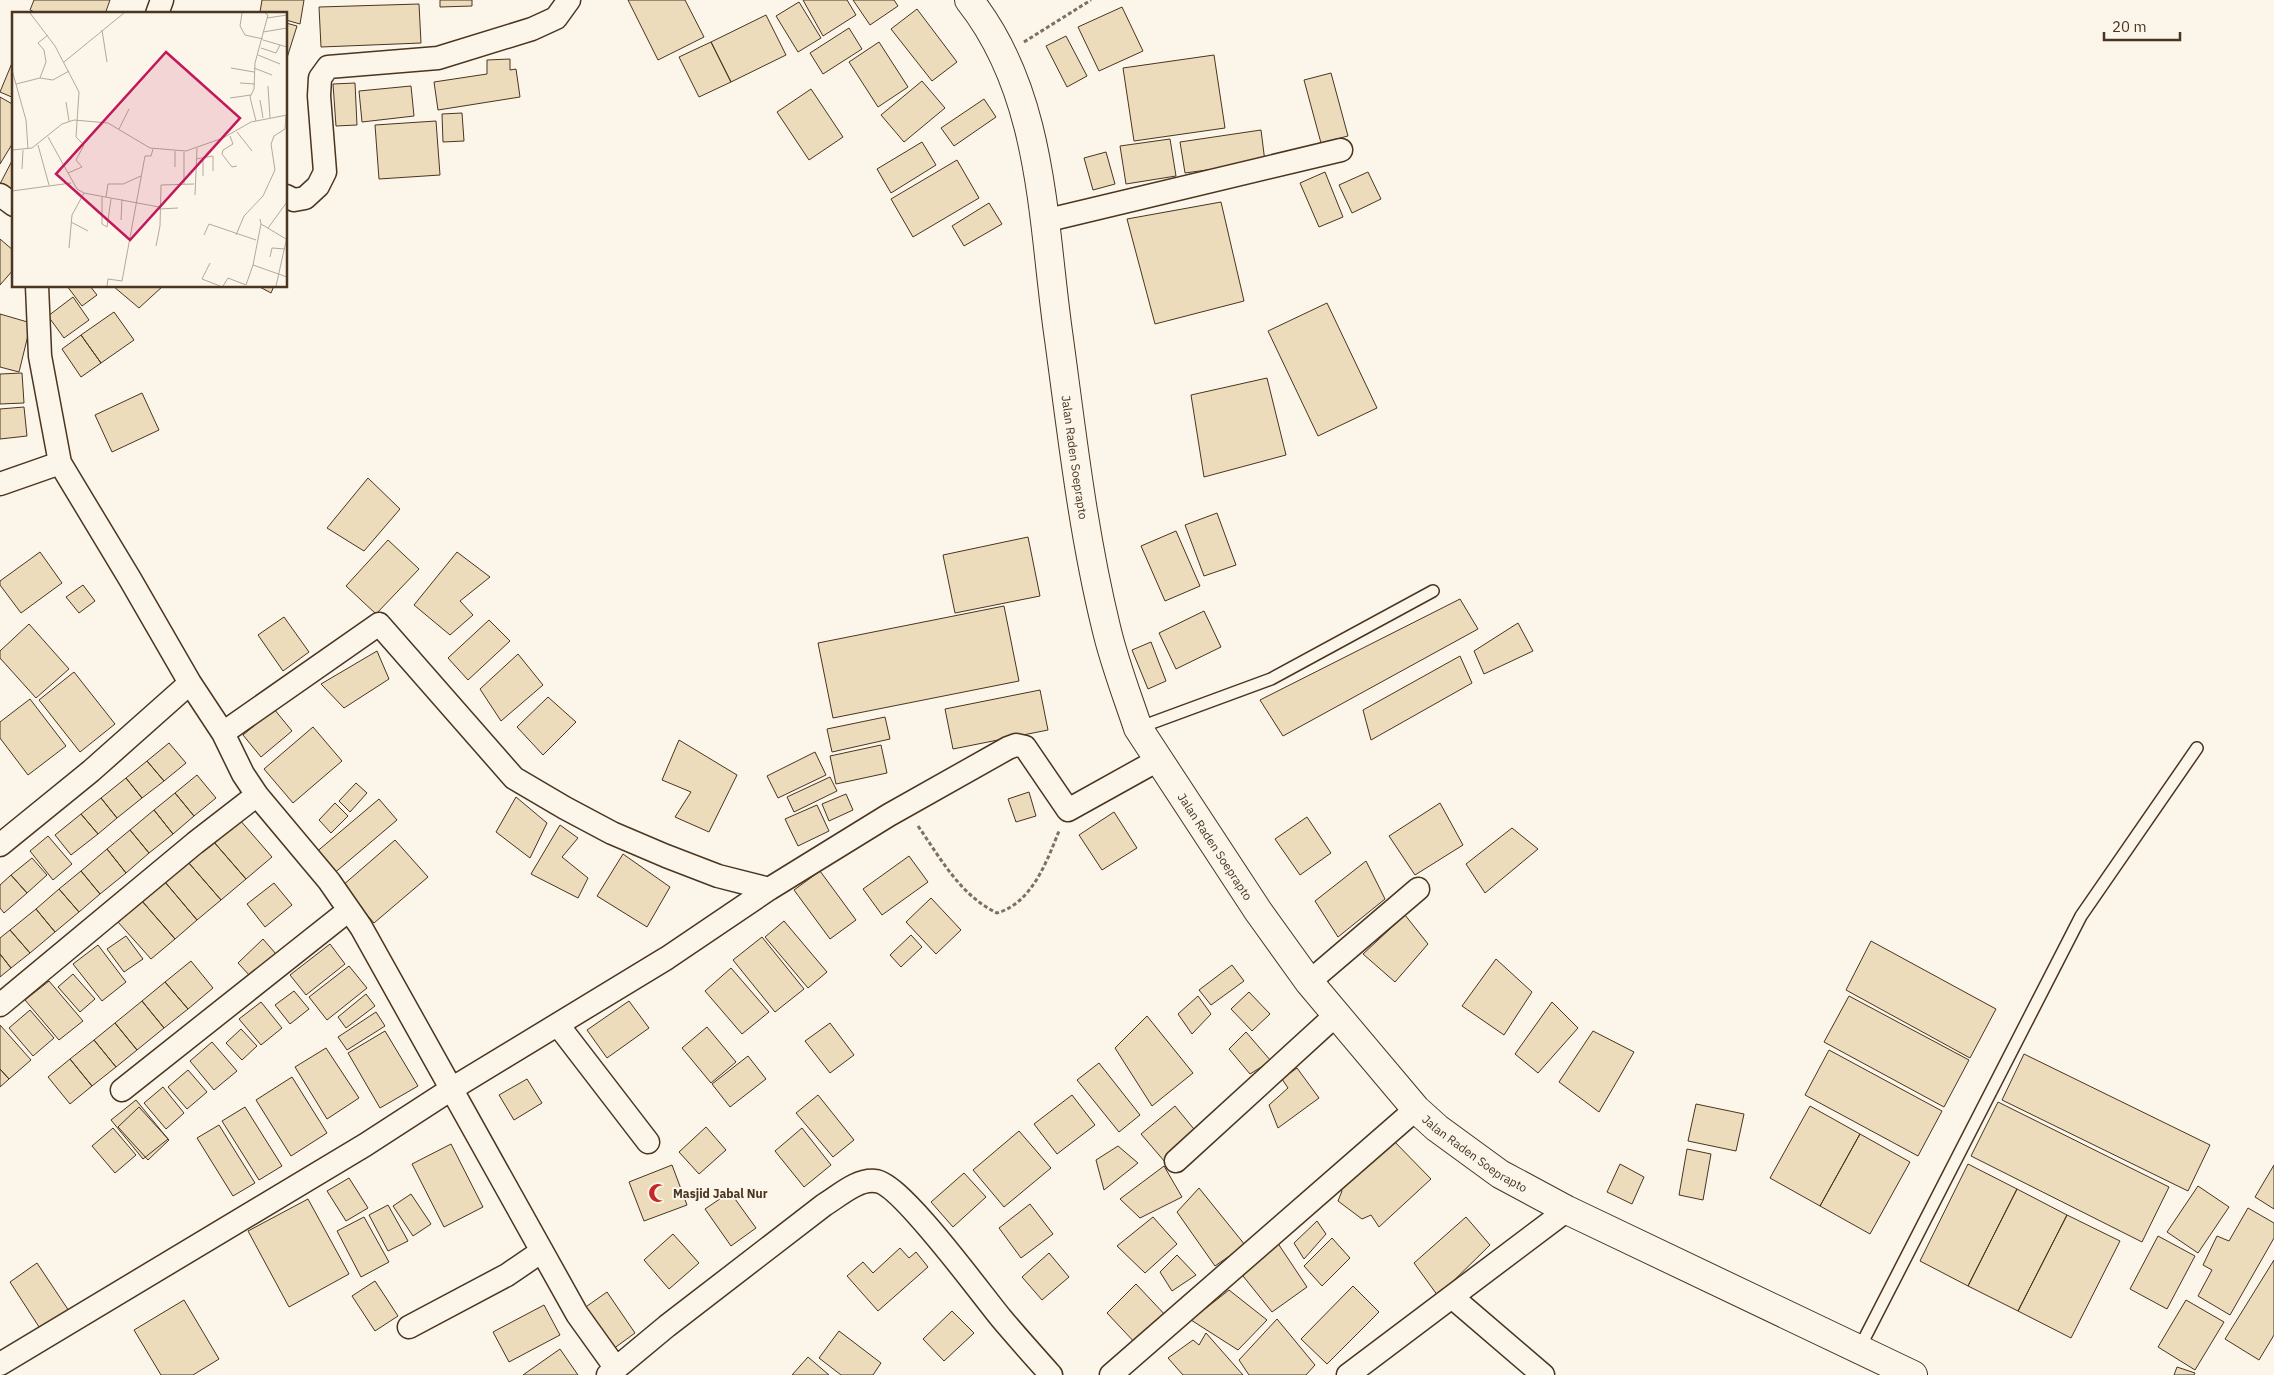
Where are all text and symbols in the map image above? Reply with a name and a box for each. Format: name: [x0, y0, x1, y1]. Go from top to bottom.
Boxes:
scale bar: [2104, 10, 2180, 42]
inset map: [12, 12, 288, 288]
text: 20 m: [2112, 17, 2147, 36]
street label: Jalan Raden Soeprapto: [1059, 394, 1092, 521]
street label: Jalan Raden Soeprapto: [1175, 790, 1256, 903]
street label: Jalan Raden Soeprapto: [1420, 1111, 1530, 1195]
mosque icon: Masjid Jabal Nur: [647, 1182, 669, 1204]
place label: Masjid Jabal Nur: [673, 1186, 768, 1201]

